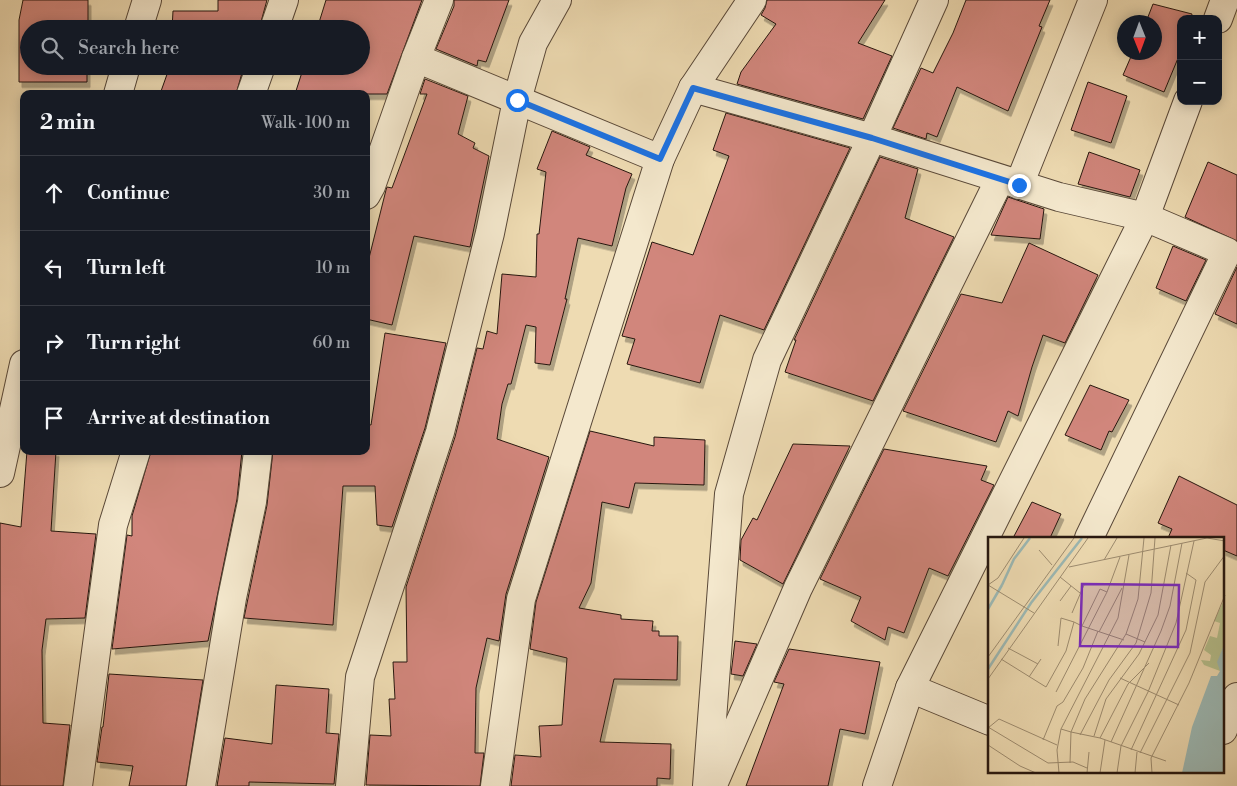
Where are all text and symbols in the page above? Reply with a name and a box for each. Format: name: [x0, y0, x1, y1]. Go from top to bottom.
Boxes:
north arrow: [1117, 15, 1162, 60]
map controls: [1177, 15, 1222, 105]
button: +: [1177, 15, 1222, 60]
search box: [20, 20, 370, 75]
icon: search: [38, 34, 66, 62]
text: Search here: [78, 36, 179, 60]
button: −: [1177, 60, 1222, 105]
route start: [506, 89, 529, 112]
text: 2 min: [40, 110, 95, 136]
text: Walk · 100 m: [261, 113, 350, 133]
route end: [1008, 174, 1031, 197]
icon: ahead: [40, 179, 68, 207]
text: Continue: [87, 181, 170, 205]
text: 30 m: [313, 183, 350, 203]
icon: left: [40, 254, 68, 282]
text: Turn left: [87, 256, 166, 280]
text: 10 m: [316, 258, 350, 278]
icon: right: [40, 329, 68, 357]
text: Turn right: [87, 331, 180, 355]
text: 60 m: [312, 333, 350, 353]
icon: arrive: [40, 404, 68, 432]
text: Arrive at destination: [87, 406, 270, 430]
inset map: [988, 537, 1224, 774]

